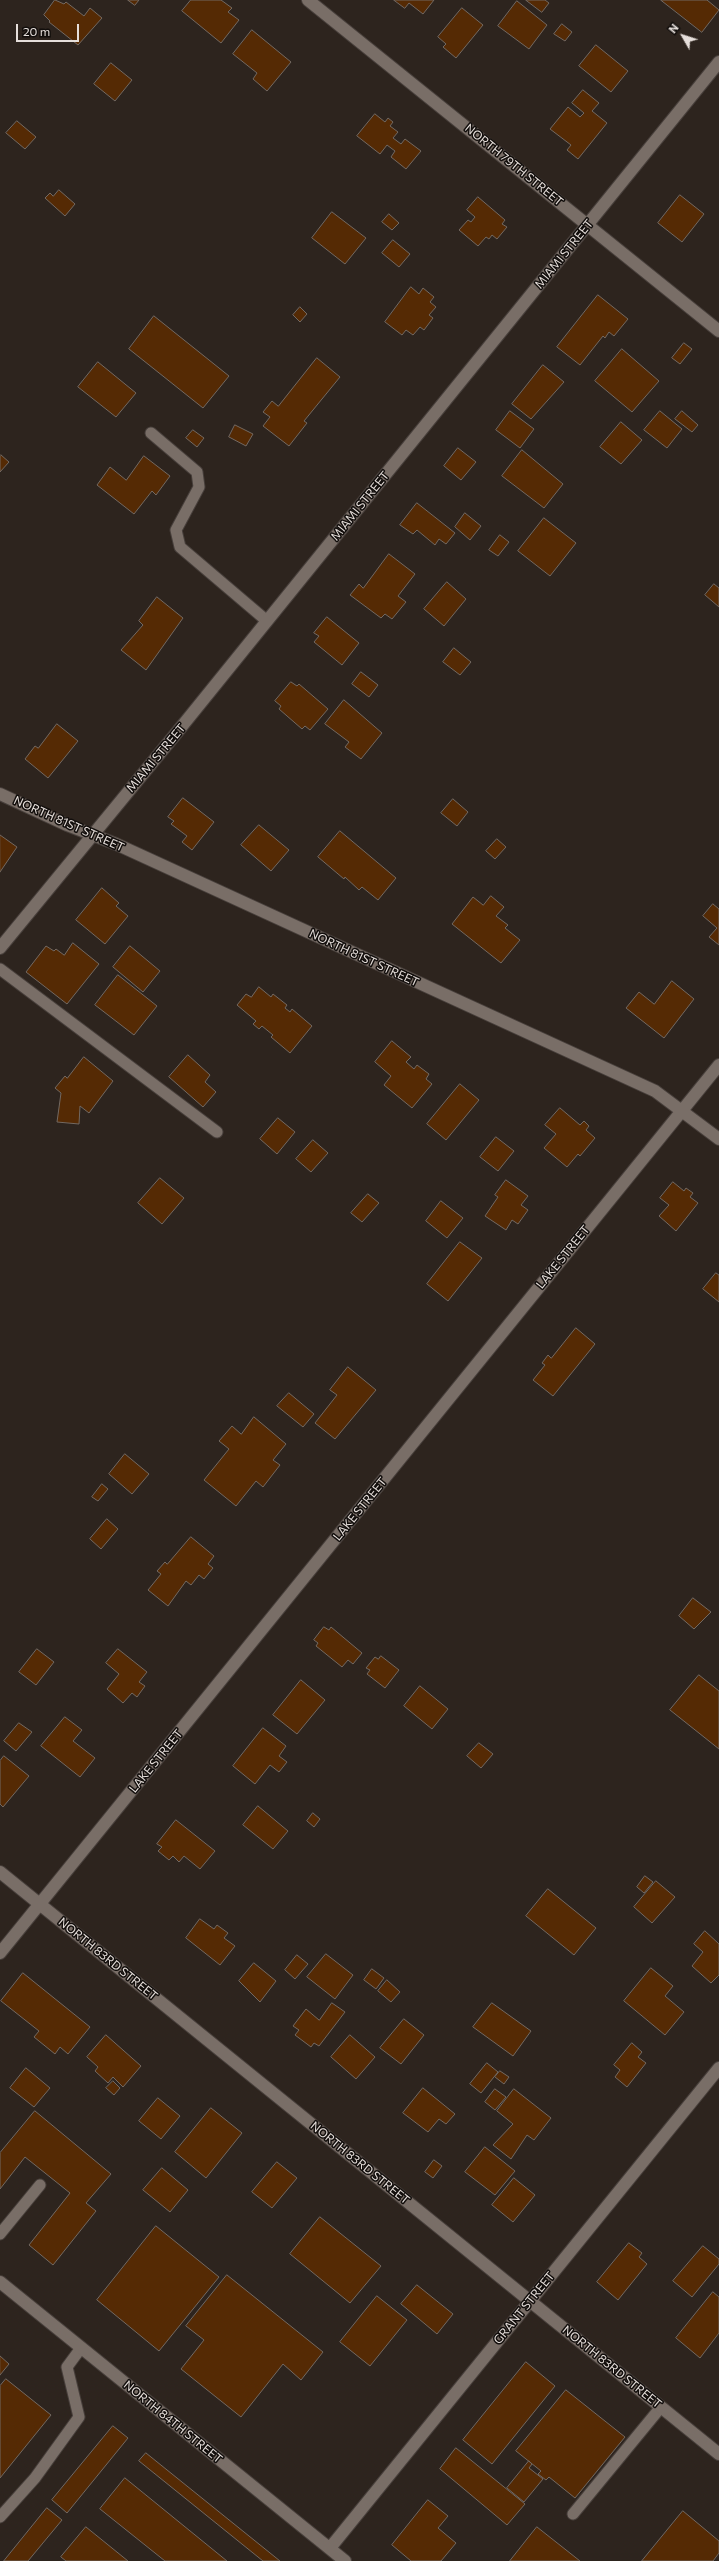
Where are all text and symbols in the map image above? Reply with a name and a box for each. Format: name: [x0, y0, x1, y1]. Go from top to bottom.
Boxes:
scale bar: [18, 16, 81, 42]
north arrow: [663, 16, 703, 56]
text: N: [666, 21, 681, 35]
text: 20 m: [23, 24, 50, 38]
street label: NORTH 79TH STREET: [462, 121, 566, 209]
street label: MIAMI STREET: [532, 217, 596, 291]
street label: MIAMI STREET: [328, 469, 392, 543]
street label: MIAMI STREET: [123, 721, 189, 795]
street label: NORTH 81ST STREET: [11, 793, 127, 855]
street label: NORTH 81ST STREET: [307, 926, 421, 990]
street label: LAKE STREET: [533, 1222, 593, 1292]
street label: LAKE STREET: [330, 1474, 390, 1544]
street label: LAKE STREET: [126, 1726, 186, 1796]
street label: NORTH 83RD STREET: [55, 1915, 161, 2003]
street label: NORTH 83RD STREET: [307, 2119, 413, 2207]
street label: GRANT STREET: [490, 2269, 558, 2347]
street label: NORTH 83RD STREET: [559, 2323, 665, 2411]
street label: NORTH 84TH STREET: [121, 2378, 225, 2466]

